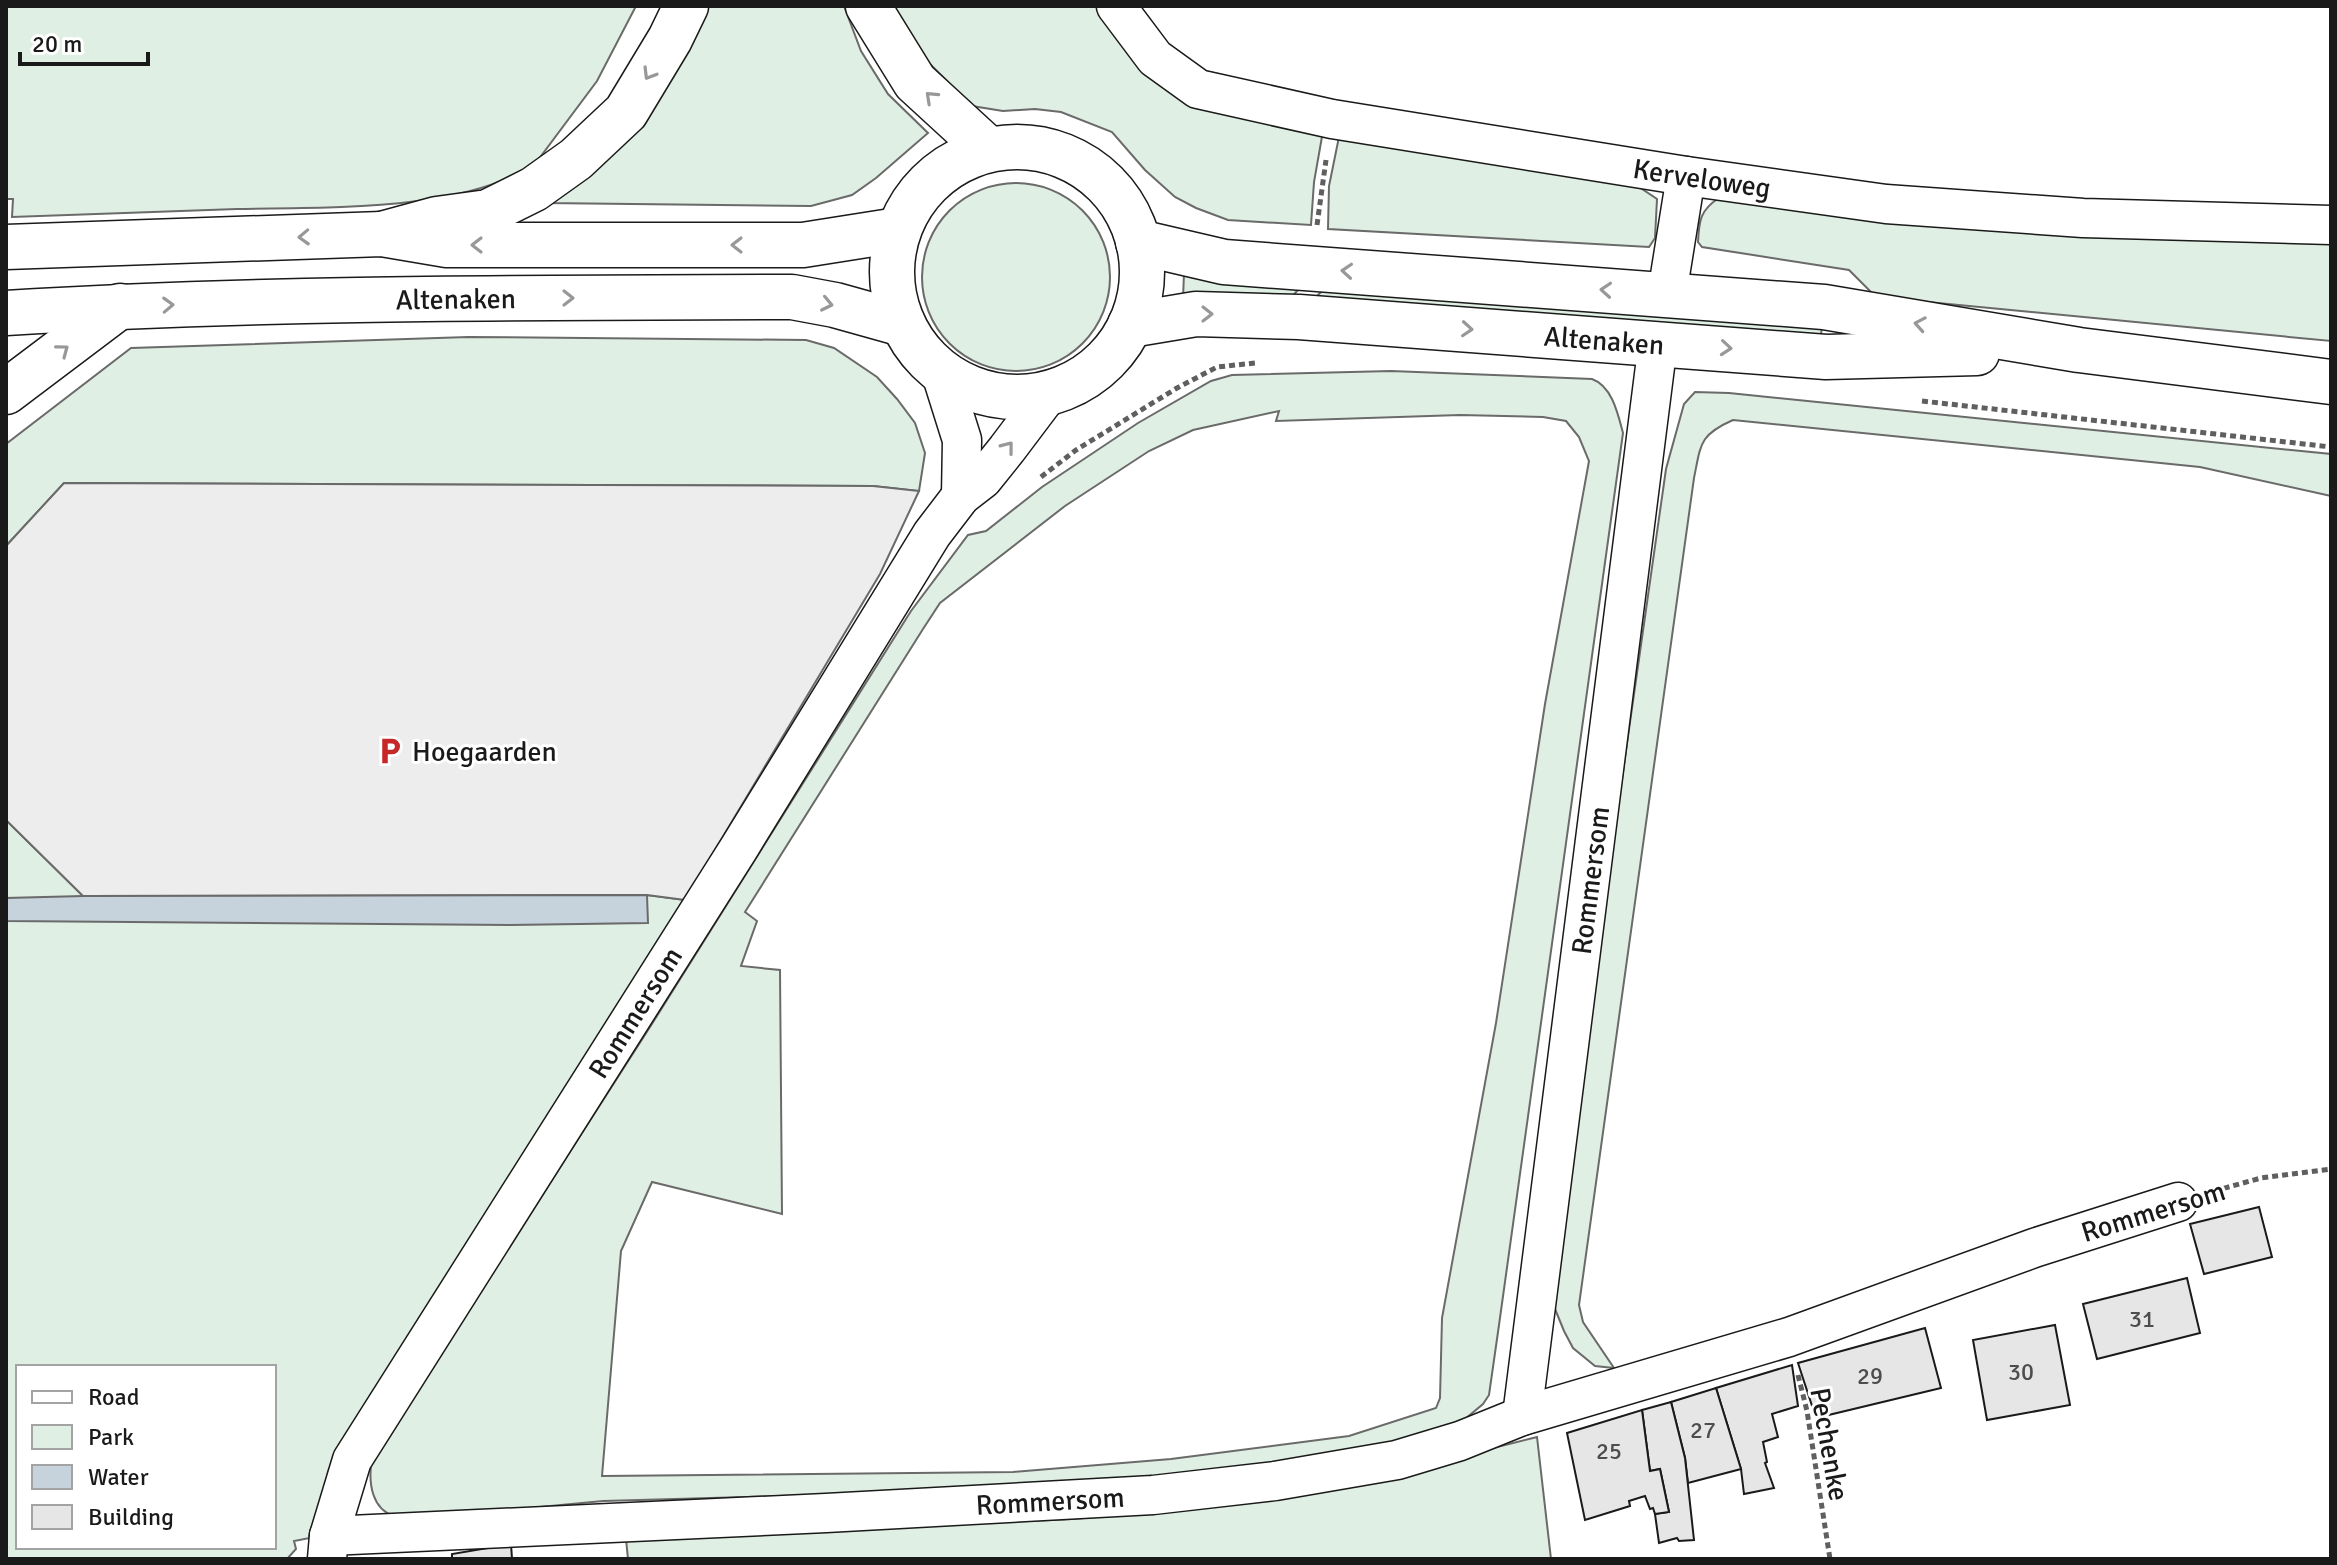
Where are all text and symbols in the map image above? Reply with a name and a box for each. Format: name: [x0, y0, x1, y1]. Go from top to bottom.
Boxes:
scale bar: [20, 16, 148, 66]
text: 20 m: [32, 29, 82, 59]
one-way arrow: [643, 65, 658, 80]
one-way arrow: [926, 91, 940, 106]
street label: Kerveloweg: [1631, 152, 1773, 206]
one-way arrow: [297, 228, 310, 245]
one-way arrow: [470, 236, 483, 254]
one-way arrow: [730, 236, 743, 254]
one-way arrow: [1340, 263, 1353, 280]
street label: Altenaken: [395, 282, 516, 317]
one-way arrow: [1599, 282, 1612, 299]
one-way arrow: [562, 289, 575, 307]
one-way arrow: [820, 295, 833, 312]
one-way arrow: [162, 296, 175, 313]
one-way arrow: [1201, 306, 1214, 323]
one-way arrow: [1913, 316, 1926, 333]
one-way arrow: [1461, 320, 1474, 337]
street label: Altenaken: [1543, 320, 1665, 363]
one-way arrow: [1720, 339, 1733, 356]
one-way arrow: [54, 345, 69, 359]
one-way arrow: [999, 441, 1013, 456]
place label: Hoegaarden: [412, 735, 557, 769]
parking icon: Hoegaarden: [375, 736, 405, 766]
street label: Rommersom: [1565, 804, 1617, 957]
street label: Rommersom: [582, 941, 690, 1085]
street label: Rommersom: [2077, 1174, 2230, 1250]
house number: 31: [2129, 1304, 2155, 1334]
house number: 30: [2008, 1357, 2034, 1387]
house number: 29: [1857, 1361, 1883, 1391]
legend: [16, 1365, 276, 1549]
text: Road: [88, 1382, 139, 1412]
street label: Pechenke: [1802, 1385, 1856, 1503]
house number: 27: [1690, 1415, 1716, 1445]
text: Park: [88, 1422, 134, 1452]
house number: 25: [1596, 1436, 1622, 1466]
text: Water: [88, 1462, 149, 1492]
street label: Rommersom: [975, 1481, 1126, 1523]
text: Building: [88, 1502, 174, 1532]

